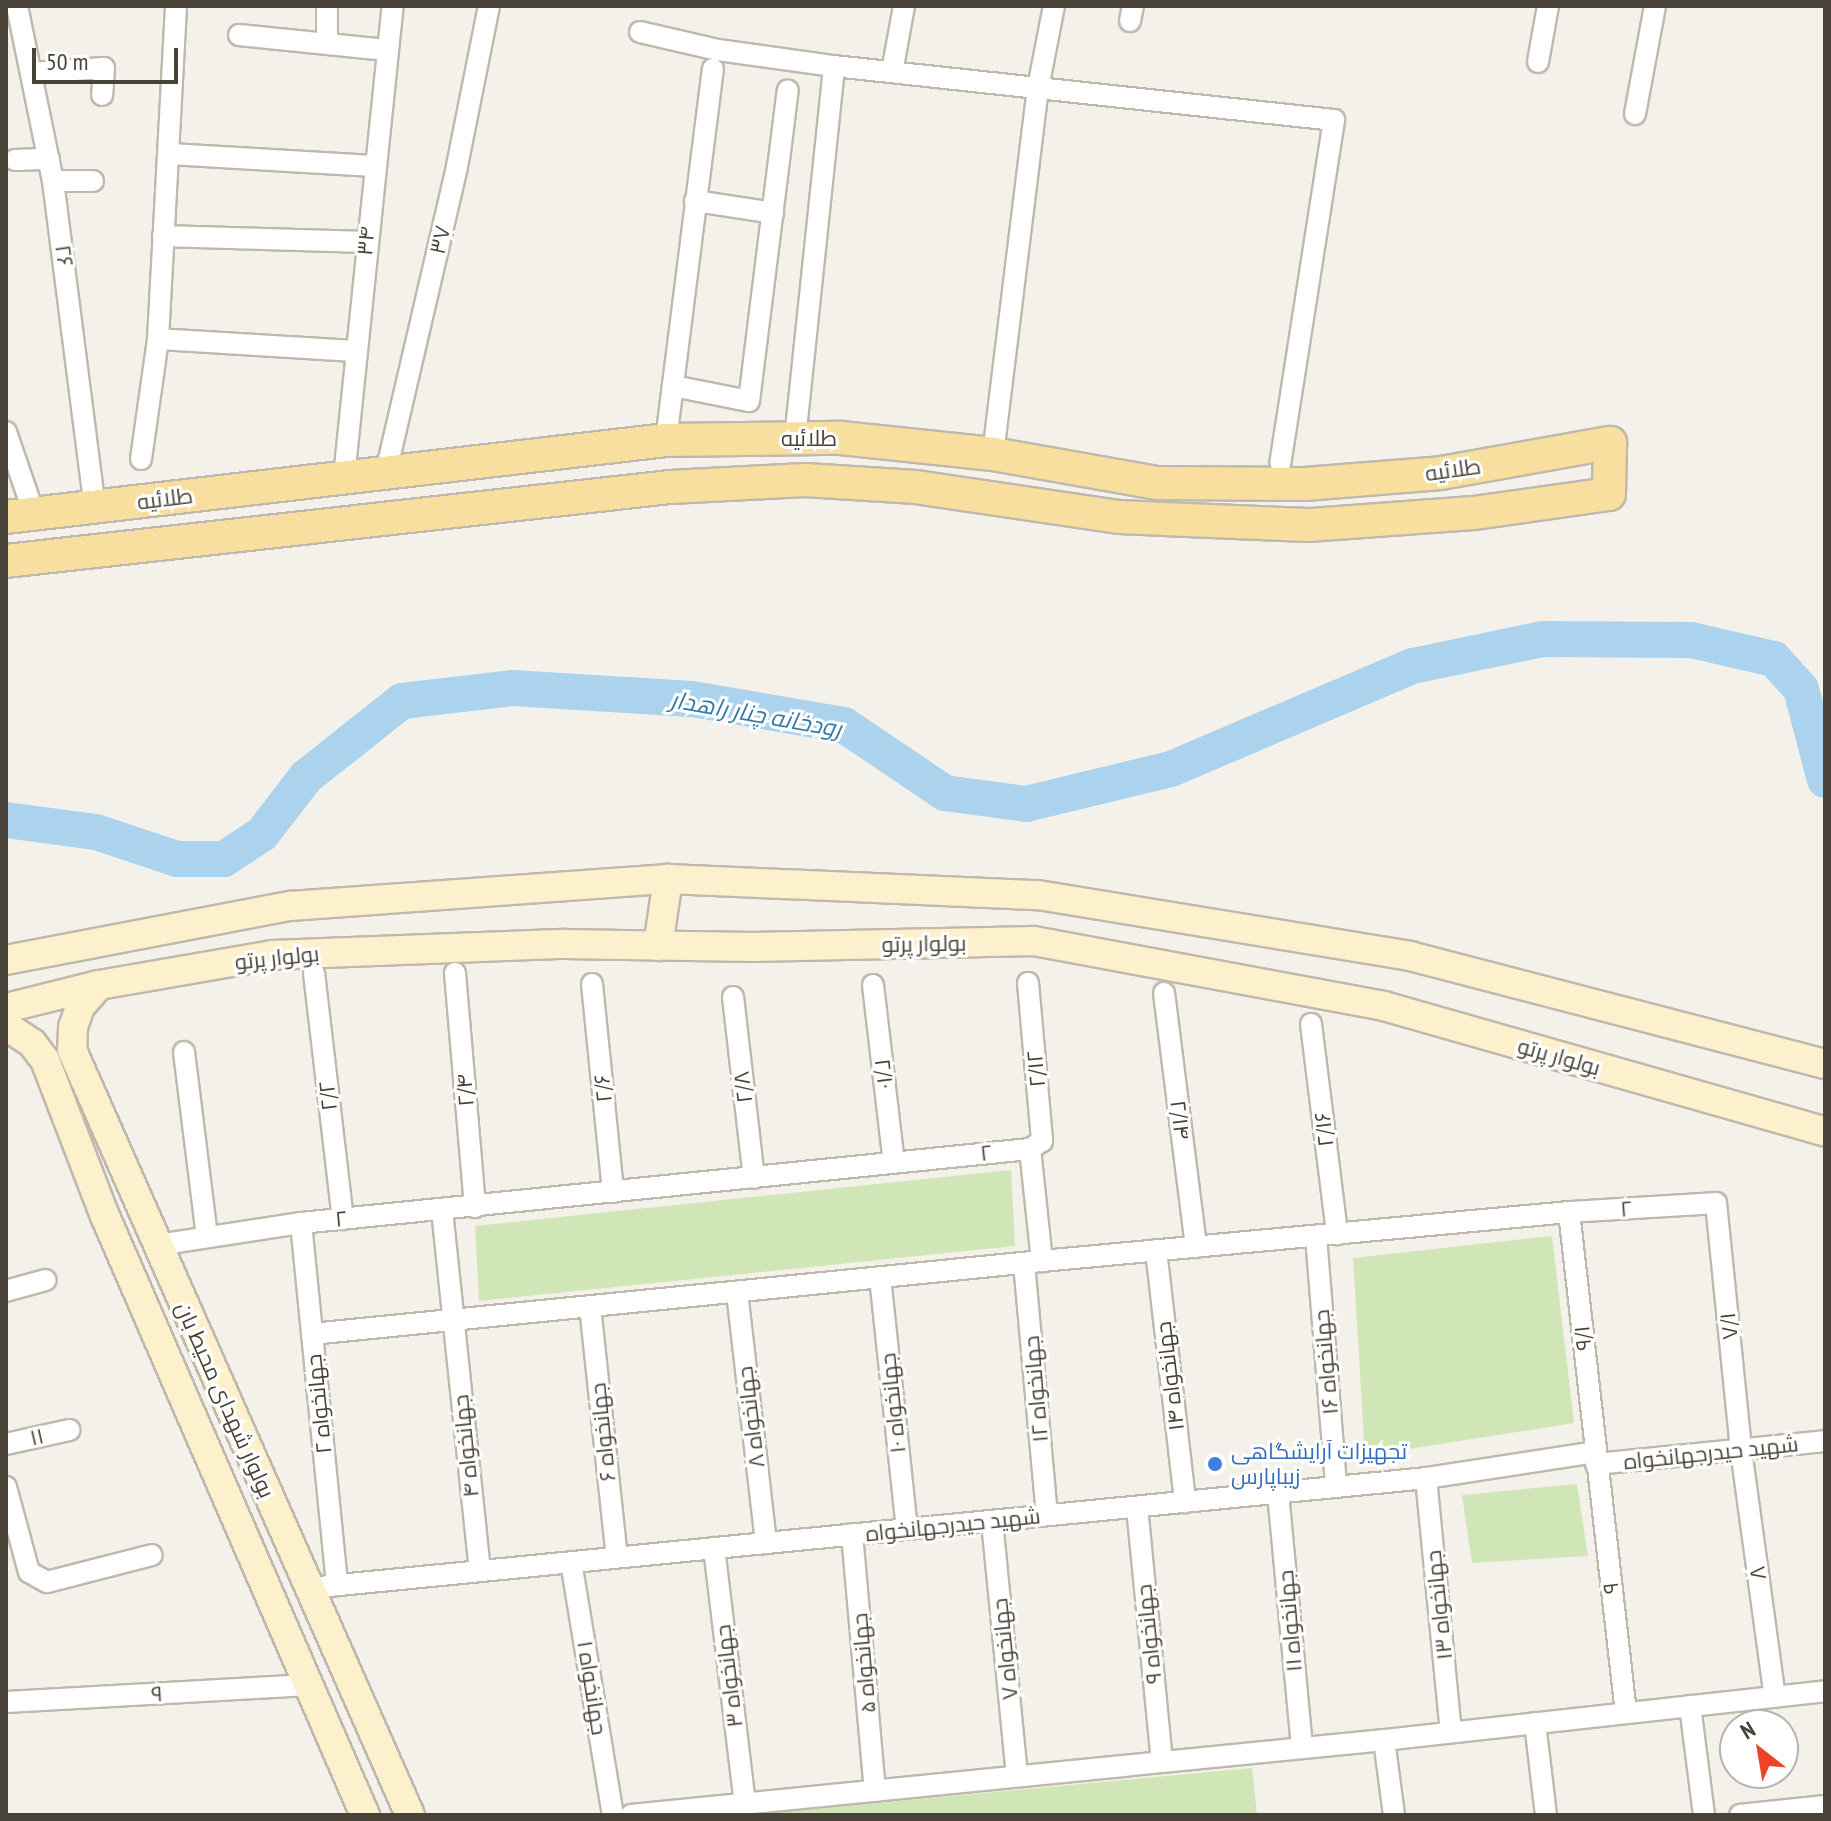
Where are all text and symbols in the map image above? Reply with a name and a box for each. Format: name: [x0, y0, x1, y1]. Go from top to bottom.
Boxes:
scale bar: [36, 32, 182, 82]
text: 50 m: [46, 46, 88, 77]
street label: ۳۷: [424, 223, 456, 257]
street label: ۳۴: [352, 225, 380, 257]
street label: ۲۶: [49, 243, 79, 269]
street label: طلائیه: [781, 426, 837, 452]
street label: طلائیه: [1423, 453, 1483, 487]
street label: طلائیه: [136, 482, 194, 516]
water label: رودخانه چنار راهدار: [668, 685, 844, 743]
street label: بولوار پرتو: [881, 930, 967, 958]
street label: بولوار پرتو: [233, 940, 321, 976]
street label: بولوار پرتو: [1515, 1033, 1603, 1081]
street label: ۲/۱۲: [1021, 1050, 1051, 1088]
street label: ۲/۱۰: [869, 1057, 899, 1091]
street label: ۲/۸: [728, 1070, 758, 1104]
street label: ۲/۶: [588, 1072, 618, 1104]
street label: ۲/۴: [450, 1073, 480, 1107]
street label: ۲/۲: [313, 1080, 343, 1112]
street label: ۲/۱۴: [1164, 1099, 1196, 1141]
street label: ۲/۱۶: [1309, 1110, 1339, 1148]
street label: ۲: [979, 1139, 993, 1167]
street label: ۲: [1619, 1195, 1633, 1223]
street label: ۲: [334, 1205, 348, 1233]
street label: بولوار شهدای محیط بان: [170, 1298, 280, 1502]
street label: جهانخواه ۱۶: [1308, 1308, 1344, 1416]
street label: ۷/۱: [1714, 1311, 1744, 1341]
street label: جهانخواه ۱۴: [1150, 1320, 1190, 1432]
street label: ۹/۱: [1569, 1324, 1597, 1352]
street label: جهانخواه ۱۲: [1018, 1335, 1054, 1443]
street label: جهانخواه ۱۰: [875, 1351, 911, 1455]
street label: جهانخواه ۲: [301, 1353, 337, 1455]
street label: جهانخواه ۸: [732, 1365, 770, 1469]
street label: جهانخواه ۶: [585, 1381, 621, 1483]
street label: جهانخواه ۴: [447, 1393, 485, 1499]
street label: ۱۱: [27, 1423, 47, 1451]
street label: شهید حیدرجهانخواه: [1622, 1431, 1800, 1475]
place label: تجهیزات آرایشگاهی زیباپارس: [1231, 1438, 1407, 1490]
marker: تجهیزات آرایشگاهی زیباپارس: [1206, 1455, 1224, 1473]
street label: شهید حیدرجهانخواه: [864, 1503, 1042, 1547]
street label: جهانخواه ۱۳: [1420, 1549, 1458, 1661]
street label: ۷: [1744, 1564, 1772, 1582]
street label: جهانخواه ۱۱: [1272, 1569, 1308, 1673]
street label: ۹: [1597, 1581, 1625, 1595]
street label: جهانخواه ۹: [1131, 1583, 1167, 1685]
street label: جهانخواه ۷: [987, 1597, 1023, 1701]
street label: جهانخواه ۵: [846, 1612, 882, 1714]
street label: جهانخواه ۳: [710, 1623, 748, 1729]
street label: جهانخواه ۱: [572, 1639, 612, 1737]
street label: ۹: [151, 1681, 163, 1707]
north arrow: [1719, 1709, 1799, 1789]
text: N: [1735, 1715, 1760, 1745]

